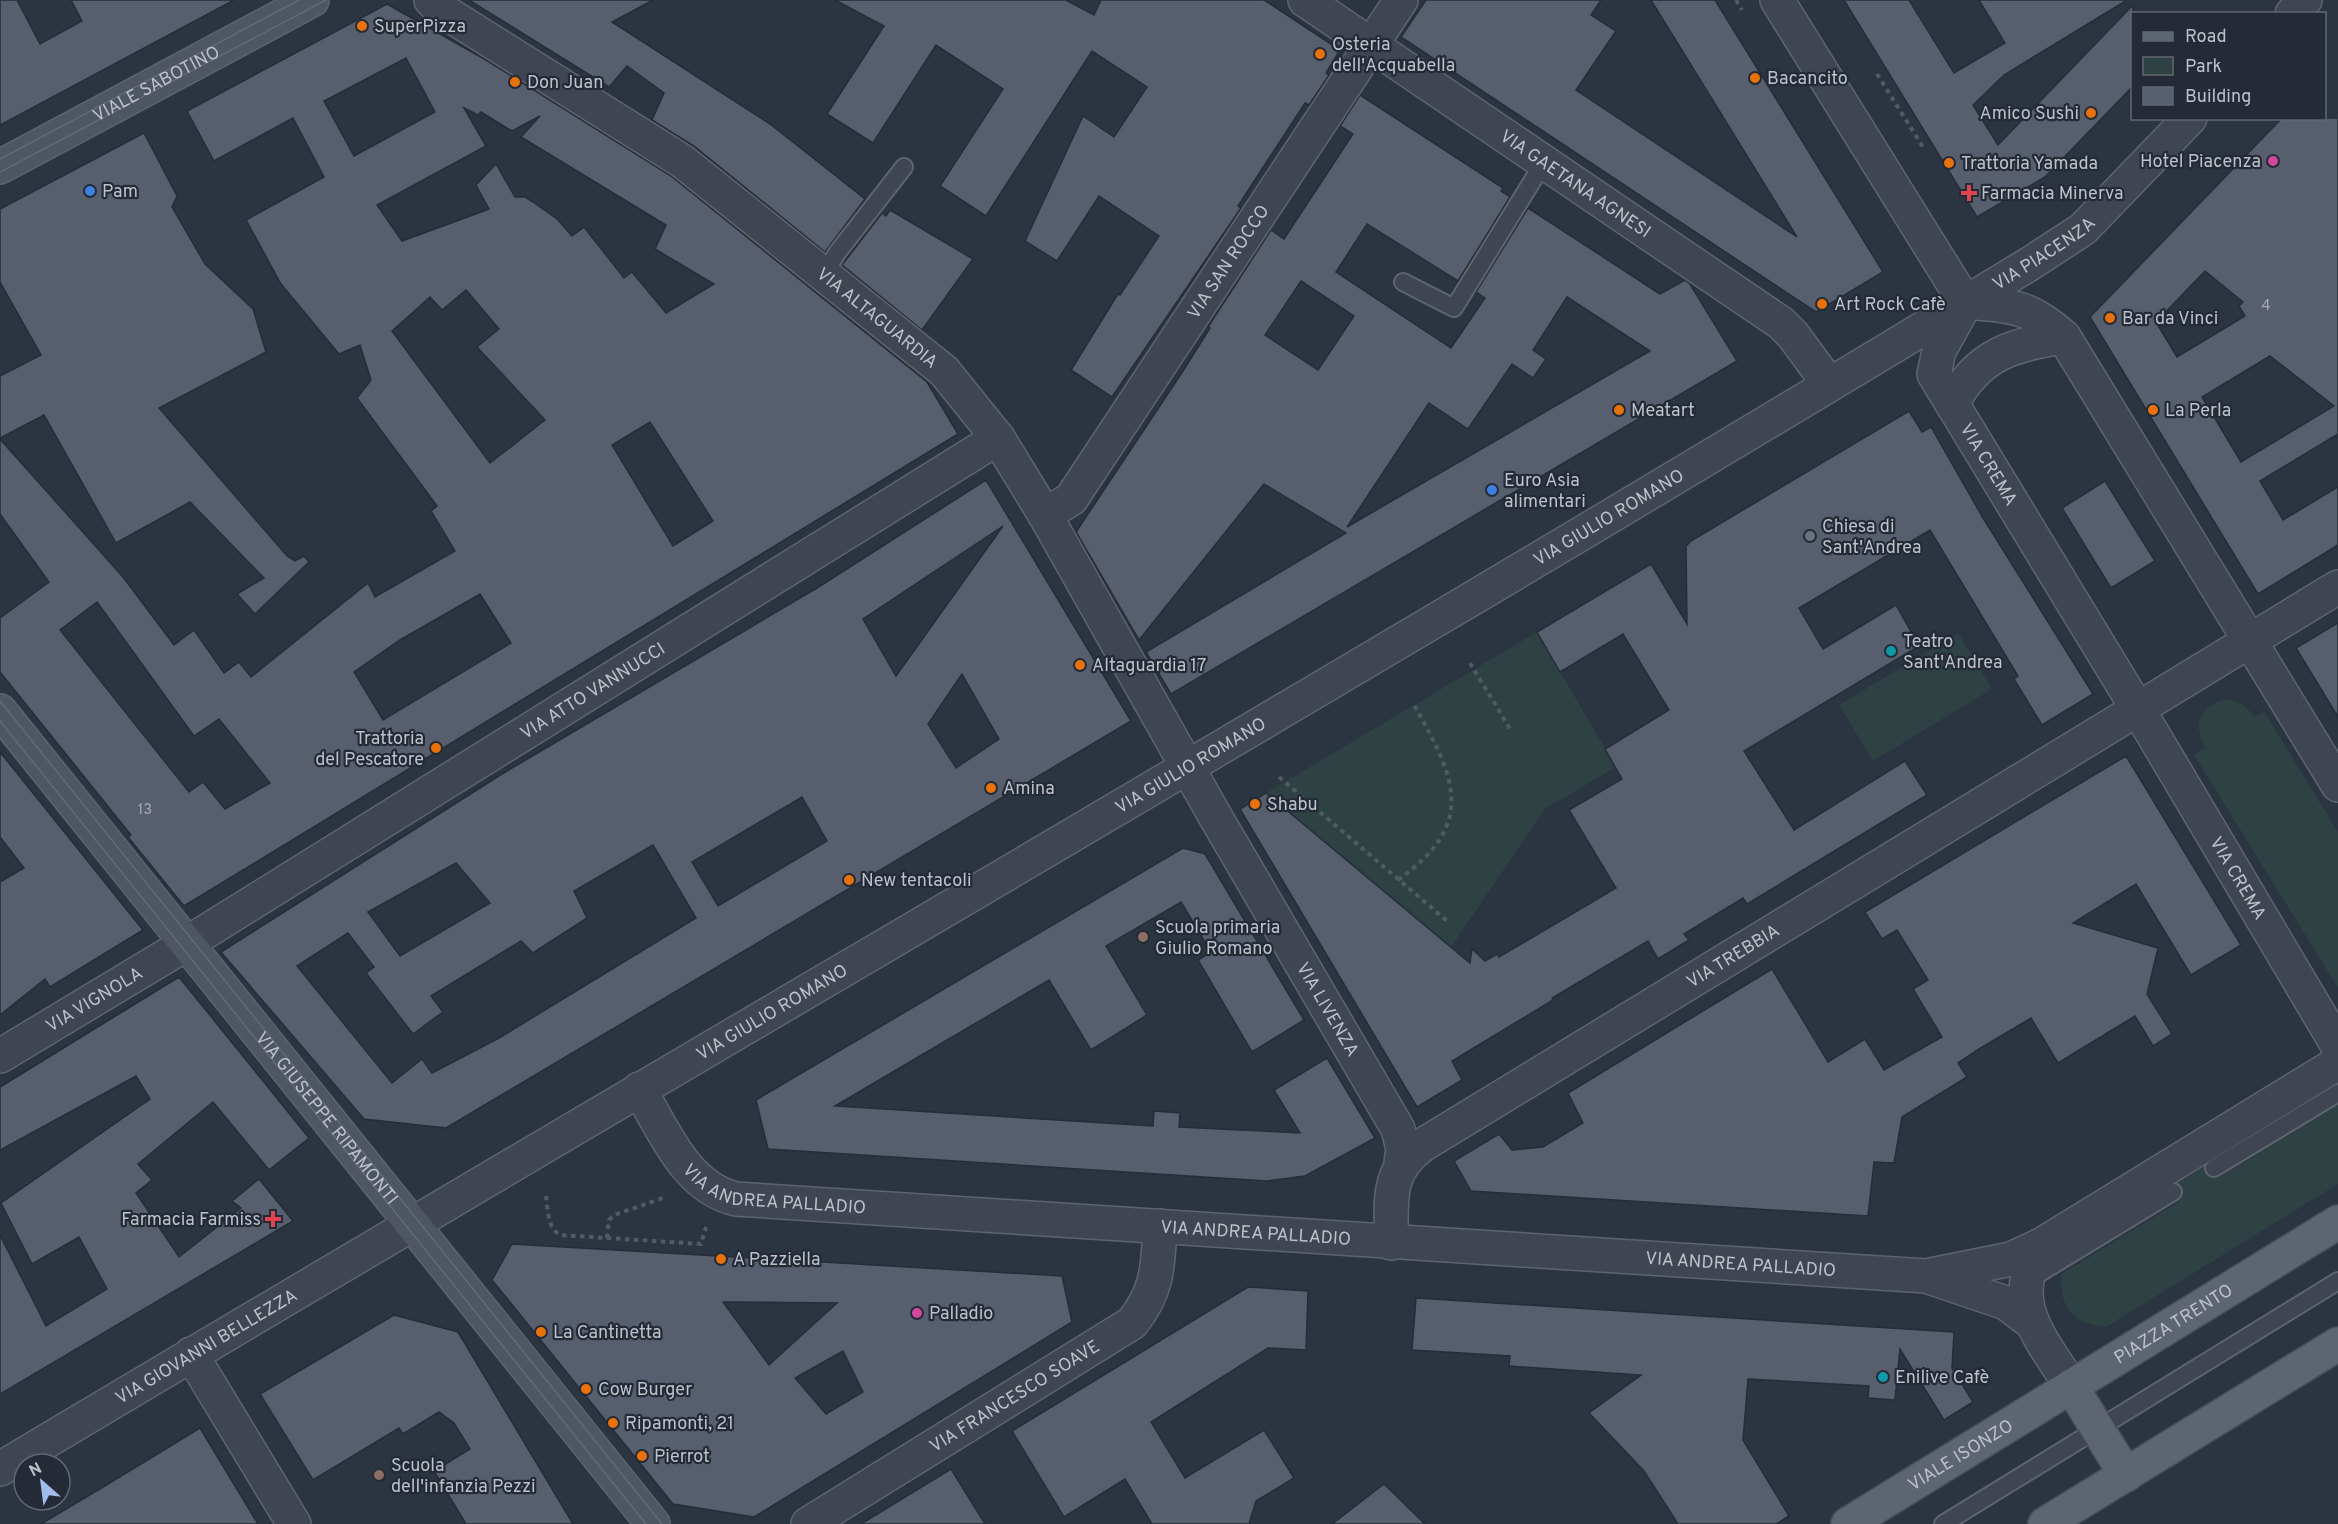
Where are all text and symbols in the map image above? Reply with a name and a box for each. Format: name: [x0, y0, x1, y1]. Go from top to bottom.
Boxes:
legend: [2131, 12, 2326, 120]
place label: SuperPizza: [374, 16, 466, 39]
marker: SuperPizza: [355, 19, 369, 33]
text: Road: [2185, 26, 2227, 49]
place label: Osteria dell'Acquabella: [1332, 34, 1455, 78]
street label: VIALE SABOTINO: [89, 41, 224, 128]
marker: Osteria dell'Acquabella: [1313, 47, 1327, 61]
text: Park: [2185, 56, 2222, 79]
place label: Bacancito: [1767, 68, 1848, 91]
marker: Bacancito: [1748, 71, 1762, 85]
place label: Don Juan: [527, 72, 603, 95]
marker: Don Juan: [508, 75, 522, 89]
text: Building: [2185, 86, 2251, 109]
place label: Amico Sushi: [1979, 103, 2079, 126]
marker: Amico Sushi: [2084, 106, 2098, 120]
street label: VIA GAETANA AGNESI: [1495, 125, 1655, 244]
place label: Hotel Piacenza: [2140, 151, 2261, 174]
place label: Trattoria Yamada: [1961, 153, 2098, 176]
marker: Hotel Piacenza: [2266, 154, 2280, 168]
marker: Trattoria Yamada: [1942, 156, 1956, 170]
place label: Pam: [102, 181, 138, 204]
place label: Farmacia Minerva: [1981, 183, 2123, 206]
marker: Pam: [83, 184, 97, 198]
marker: Farmacia Minerva: [1962, 186, 1976, 200]
street label: VIA SAN ROCCO: [1183, 201, 1275, 324]
street label: VIA PIACENZA: [1989, 213, 2101, 296]
street label: VIA ALTAGUARDIA: [811, 263, 942, 374]
place label: Art Rock Cafè: [1834, 294, 1946, 317]
marker: Art Rock Cafè: [1815, 297, 1829, 311]
house number: 4: [2261, 297, 2271, 316]
place label: Bar da Vinci: [2122, 308, 2218, 331]
marker: Bar da Vinci: [2103, 311, 2117, 325]
place label: Meatart: [1631, 400, 1695, 423]
place label: La Perla: [2165, 400, 2231, 423]
marker: Meatart: [1612, 403, 1626, 417]
marker: La Perla: [2146, 403, 2160, 417]
street label: VIA CREMA: [1954, 420, 2022, 511]
street label: VIA GIULIO ROMANO: [1530, 465, 1689, 572]
place label: Euro Asia alimentari: [1504, 470, 1586, 514]
marker: Euro Asia alimentari: [1485, 483, 1499, 497]
place label: Chiesa di Sant'Andrea: [1822, 516, 1921, 560]
marker: Chiesa di Sant'Andrea: [1803, 529, 1817, 543]
place label: Teatro Sant'Andrea: [1903, 631, 2002, 675]
street label: VIA ATTO VANNUCCI: [516, 638, 670, 746]
marker: Teatro Sant'Andrea: [1884, 644, 1898, 658]
place label: Altaguardia 17: [1092, 655, 1206, 678]
marker: Altaguardia 17: [1073, 658, 1087, 672]
street label: VIA GIULIO ROMANO: [1112, 713, 1271, 820]
place label: Trattoria del Pescatore: [315, 728, 424, 772]
marker: Trattoria del Pescatore: [429, 741, 443, 755]
place label: Amina: [1003, 778, 1055, 801]
marker: Amina: [984, 781, 998, 795]
place label: Shabu: [1267, 794, 1318, 817]
marker: Shabu: [1248, 797, 1262, 811]
house number: 13: [138, 801, 152, 820]
street label: VIA CREMA: [2203, 833, 2271, 925]
place label: New tentacoli: [861, 870, 972, 893]
marker: New tentacoli: [842, 873, 856, 887]
place label: Scuola primaria Giulio Romano: [1155, 917, 1280, 961]
street label: VIA TREBBIA: [1683, 920, 1784, 994]
marker: Scuola primaria Giulio Romano: [1136, 930, 1150, 944]
street label: VIA LIVENZA: [1290, 959, 1363, 1061]
street label: VIA GIULIO ROMANO: [693, 960, 852, 1067]
street label: VIA VIGNOLA: [42, 963, 148, 1039]
street label: VIA GIUSEPPE RIPAMONTI: [249, 1028, 402, 1210]
street label: VIA ANDREA PALLADIO: [677, 1159, 867, 1220]
place label: Farmacia Farmiss: [121, 1209, 261, 1232]
marker: Farmacia Farmiss: [266, 1212, 280, 1226]
street label: VIA ANDREA PALLADIO: [1160, 1216, 1352, 1252]
street label: VIA ANDREA PALLADIO: [1645, 1248, 1837, 1283]
place label: A Pazziella: [733, 1249, 821, 1272]
marker: A Pazziella: [714, 1252, 728, 1266]
street label: PIAZZA TRENTO: [2110, 1280, 2238, 1370]
street label: VIA GIOVANNI BELLEZZA: [112, 1285, 302, 1410]
place label: Palladio: [929, 1303, 993, 1326]
marker: Palladio: [910, 1306, 924, 1320]
place label: La Cantinetta: [553, 1322, 662, 1345]
marker: La Cantinetta: [534, 1325, 548, 1339]
street label: VIA FRANCESCO SOAVE: [926, 1336, 1105, 1459]
place label: Enilive Cafè: [1895, 1367, 1989, 1390]
marker: Enilive Cafè: [1876, 1370, 1890, 1384]
place label: Cow Burger: [598, 1379, 692, 1402]
marker: Cow Burger: [579, 1382, 593, 1396]
place label: Ripamonti, 21: [625, 1413, 734, 1436]
street label: VIALE ISONZO: [1904, 1415, 2018, 1497]
marker: Ripamonti, 21: [606, 1416, 620, 1430]
place label: Pierrot: [654, 1446, 710, 1469]
marker: Pierrot: [635, 1449, 649, 1463]
north arrow: [12, 1452, 72, 1512]
place label: Scuola dell'infanzia Pezzi: [391, 1455, 536, 1499]
text: N: [26, 1459, 46, 1482]
marker: Scuola dell'infanzia Pezzi: [372, 1468, 386, 1482]

